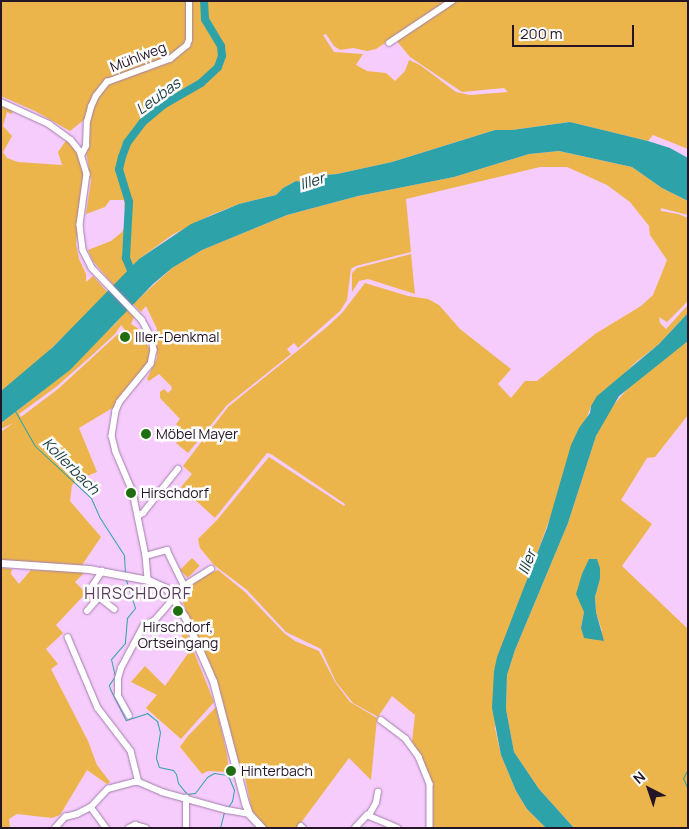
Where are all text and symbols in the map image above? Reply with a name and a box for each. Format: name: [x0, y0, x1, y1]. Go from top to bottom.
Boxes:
scale bar: [514, 15, 636, 47]
text: 200 m: [520, 23, 563, 44]
street label: Mühlweg: [108, 39, 168, 75]
water label: Leubas: [132, 74, 184, 118]
water label: Iller: [298, 169, 326, 193]
place label: Iller-Denkmal: [135, 329, 219, 345]
marker: Iller-Denkmal: [119, 331, 131, 343]
place label: Möbel Mayer: [156, 426, 238, 442]
marker: Möbel Mayer: [140, 428, 152, 440]
water label: Kollerbach: [39, 434, 103, 498]
place label: Hirschdorf: [141, 485, 209, 501]
marker: Hirschdorf: [125, 487, 137, 499]
water label: Iller: [514, 547, 540, 577]
district label: HIRSCHDORF: [83, 583, 193, 603]
marker: Hirschdorf, Ortseingang: [172, 605, 184, 617]
place label: Hirschdorf, Ortseingang: [138, 619, 218, 652]
place label: Hinterbach: [241, 763, 313, 779]
north arrow: [624, 764, 674, 814]
marker: Hinterbach: [225, 765, 237, 777]
text: N: [629, 767, 649, 788]

